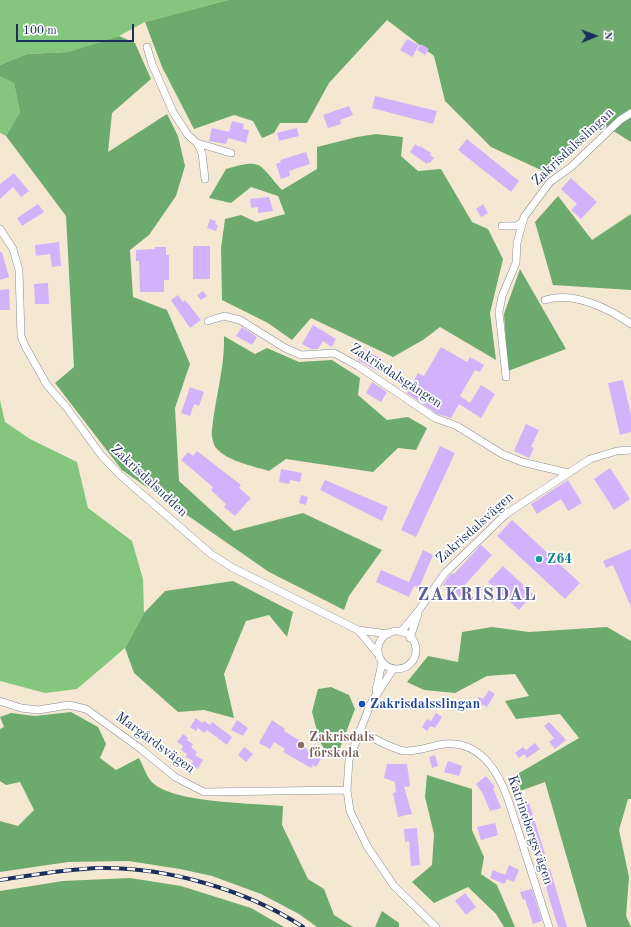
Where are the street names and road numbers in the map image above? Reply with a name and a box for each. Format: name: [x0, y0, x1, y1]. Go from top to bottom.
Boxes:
street label: Zakrisdalsslingan: [528, 105, 618, 189]
street label: Zakrisdalsgången: [347, 340, 445, 412]
street label: Zakrisdalsudden: [107, 441, 191, 521]
street label: Zakrisdalsvägen: [433, 489, 517, 567]
street label: Margårdsvägen: [112, 709, 198, 777]
street label: Katrinebergsvägen: [503, 773, 557, 887]

